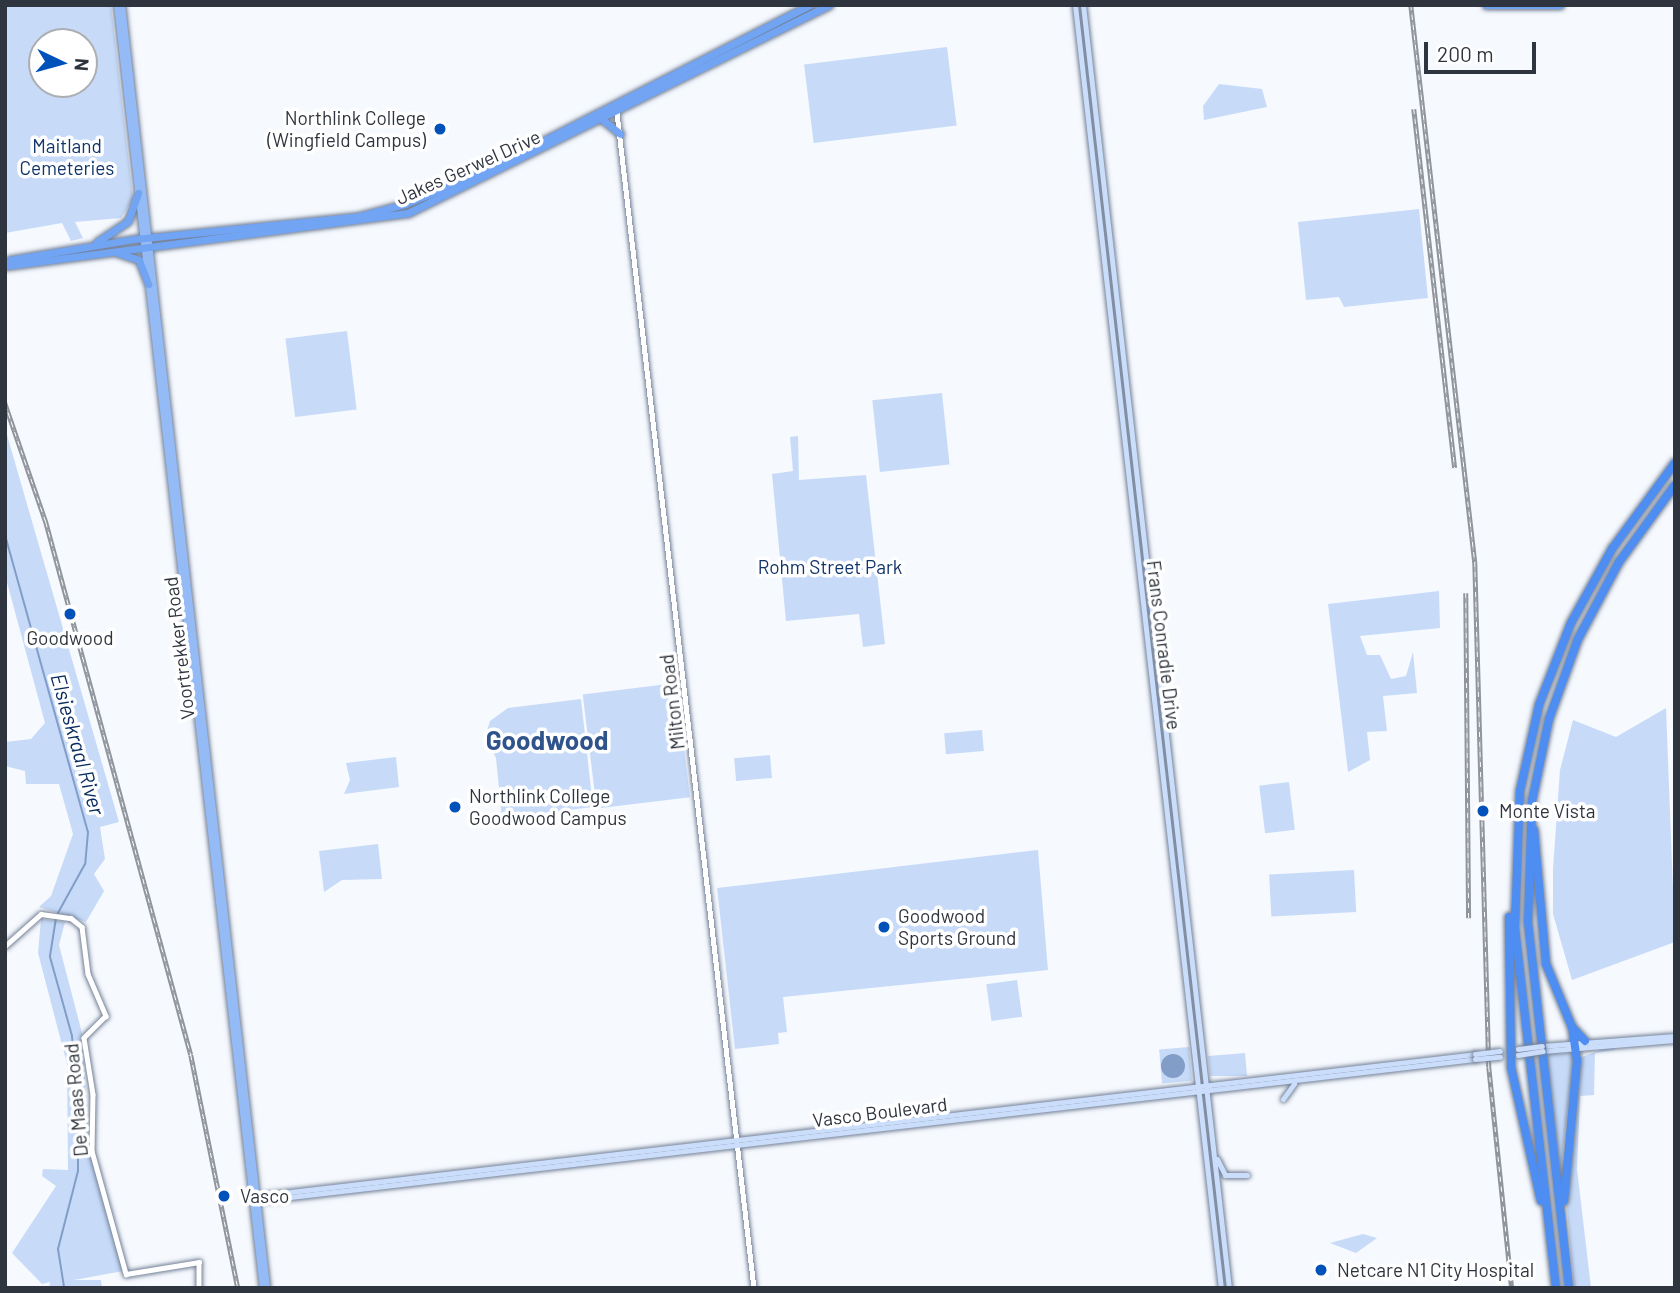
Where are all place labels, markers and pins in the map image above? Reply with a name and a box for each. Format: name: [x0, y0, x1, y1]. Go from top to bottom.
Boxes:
place label: Northlink College (Wingfield Campus): [267, 107, 426, 151]
marker: Northlink College (Wingfield Campus): [432, 121, 448, 137]
marker: Goodwood: [60, 604, 80, 624]
place label: Goodwood: [26, 627, 114, 649]
place label: Northlink College Goodwood Campus: [469, 785, 627, 829]
marker: Northlink College Goodwood Campus: [447, 799, 463, 815]
place label: Monte Vista: [1499, 800, 1596, 822]
marker: Monte Vista: [1473, 801, 1493, 821]
place label: Goodwood Sports Ground: [898, 905, 1016, 949]
marker: Goodwood Sports Ground: [876, 919, 892, 935]
place label: Vasco: [240, 1185, 289, 1207]
marker: Vasco: [214, 1186, 234, 1206]
place label: Netcare N1 City Hospital: [1337, 1259, 1534, 1281]
marker: Netcare N1 City Hospital: [1311, 1260, 1331, 1280]

